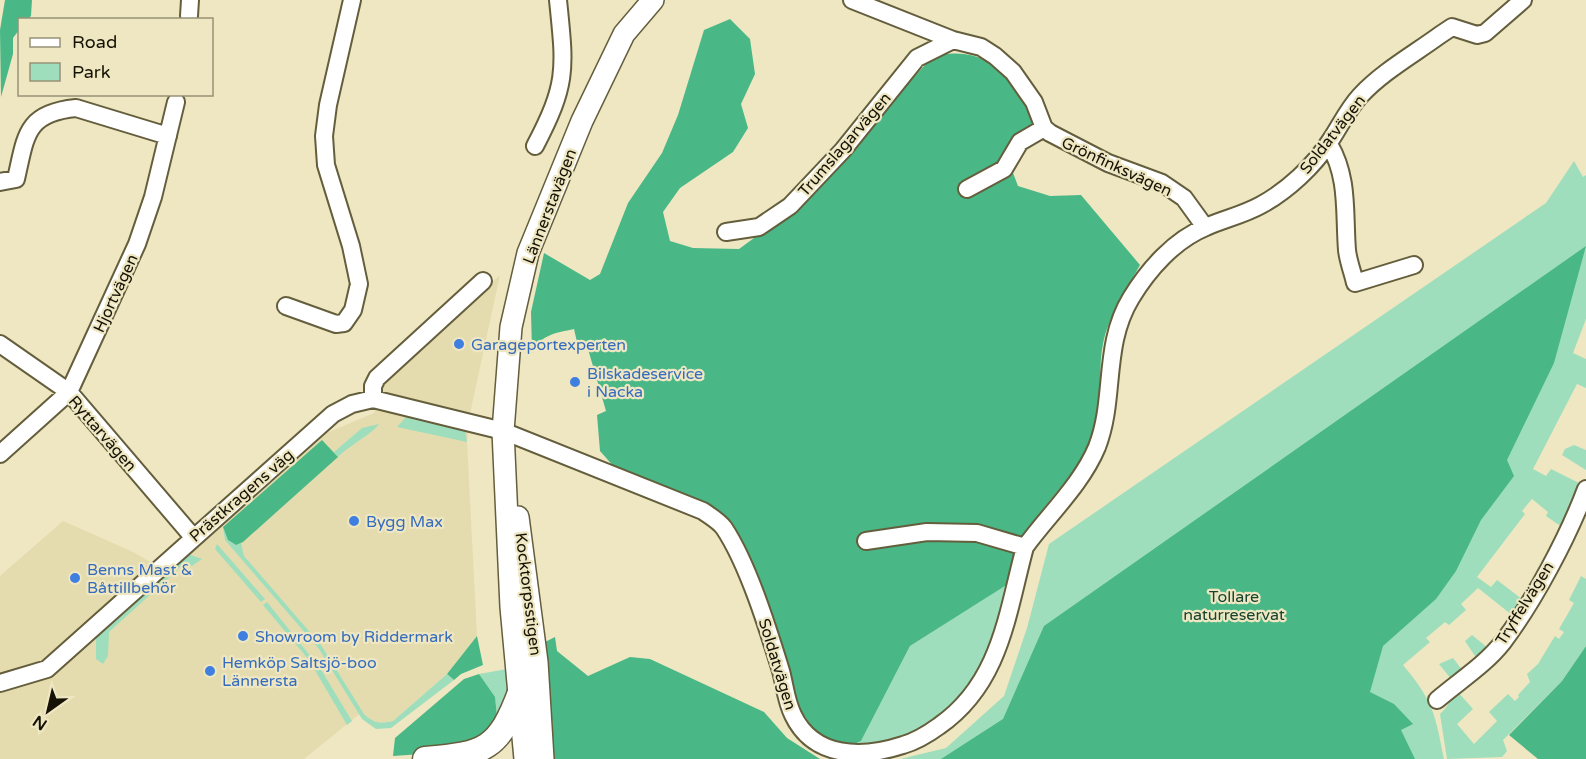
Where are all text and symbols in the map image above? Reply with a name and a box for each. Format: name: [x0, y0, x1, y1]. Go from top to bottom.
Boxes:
legend: [18, 18, 213, 96]
text: Road: [72, 31, 117, 53]
text: Park: [72, 61, 111, 83]
street label: Trumslagarvägen: [794, 88, 895, 201]
street label: Soldatvägen: [1296, 91, 1370, 178]
street label: Grönfinksvägen: [1058, 133, 1175, 201]
street label: Lännerstavägen: [519, 146, 581, 267]
street label: Hjortvägen: [89, 251, 143, 336]
place label: Garageportexperten: [471, 335, 626, 355]
marker: Garageportexperten: [452, 337, 466, 351]
place label: Bilskadeservice i Nacka: [587, 364, 703, 402]
marker: Bilskadeservice i Nacka: [568, 375, 582, 389]
street label: Ryttarvägen: [64, 392, 141, 476]
street label: Prästkragens väg: [185, 445, 298, 546]
place label: Bygg Max: [366, 512, 443, 532]
marker: Bygg Max: [347, 514, 361, 528]
street label: Kocktorpsstigen: [511, 531, 545, 657]
street label: Tryffelvägen: [1491, 558, 1558, 649]
place label: Benns Mast & Båttillbehör: [87, 560, 192, 598]
marker: Benns Mast & Båttillbehör: [68, 571, 82, 585]
park label: Tollare naturreservat: [1183, 587, 1285, 625]
street label: Soldatvägen: [754, 616, 800, 713]
place label: Showroom by Riddermark: [255, 627, 453, 647]
marker: Showroom by Riddermark: [236, 629, 250, 643]
place label: Hemköp Saltsjö-boo Lännersta: [222, 653, 377, 691]
marker: Hemköp Saltsjö-boo Lännersta: [203, 664, 217, 678]
north arrow: [18, 681, 78, 741]
text: N: [29, 711, 51, 734]

